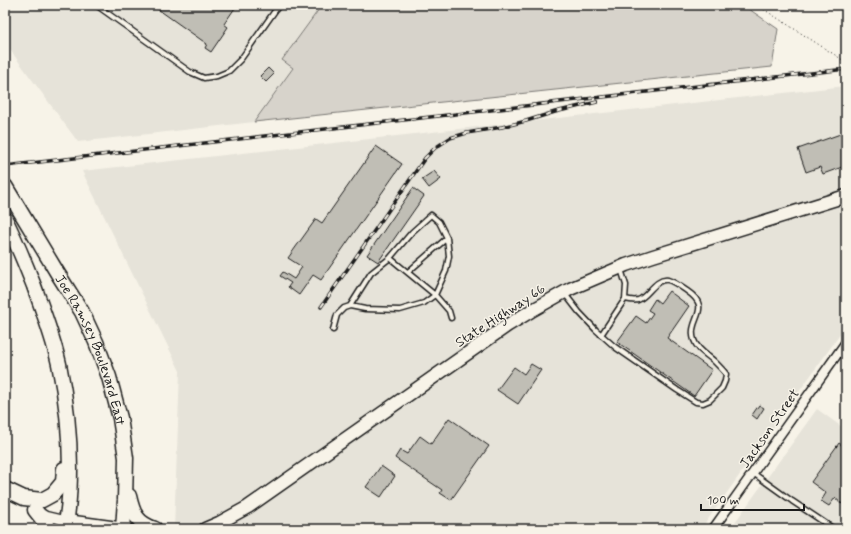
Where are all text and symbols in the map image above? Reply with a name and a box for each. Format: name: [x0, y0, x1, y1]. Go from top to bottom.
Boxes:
street label: Joe Ramsey Boulevard East: [51, 271, 129, 427]
street label: State Highway 66: [452, 280, 550, 353]
street label: Jackson Street: [736, 385, 804, 472]
scale bar: [701, 486, 804, 512]
text: 100 m: [707, 493, 739, 509]

